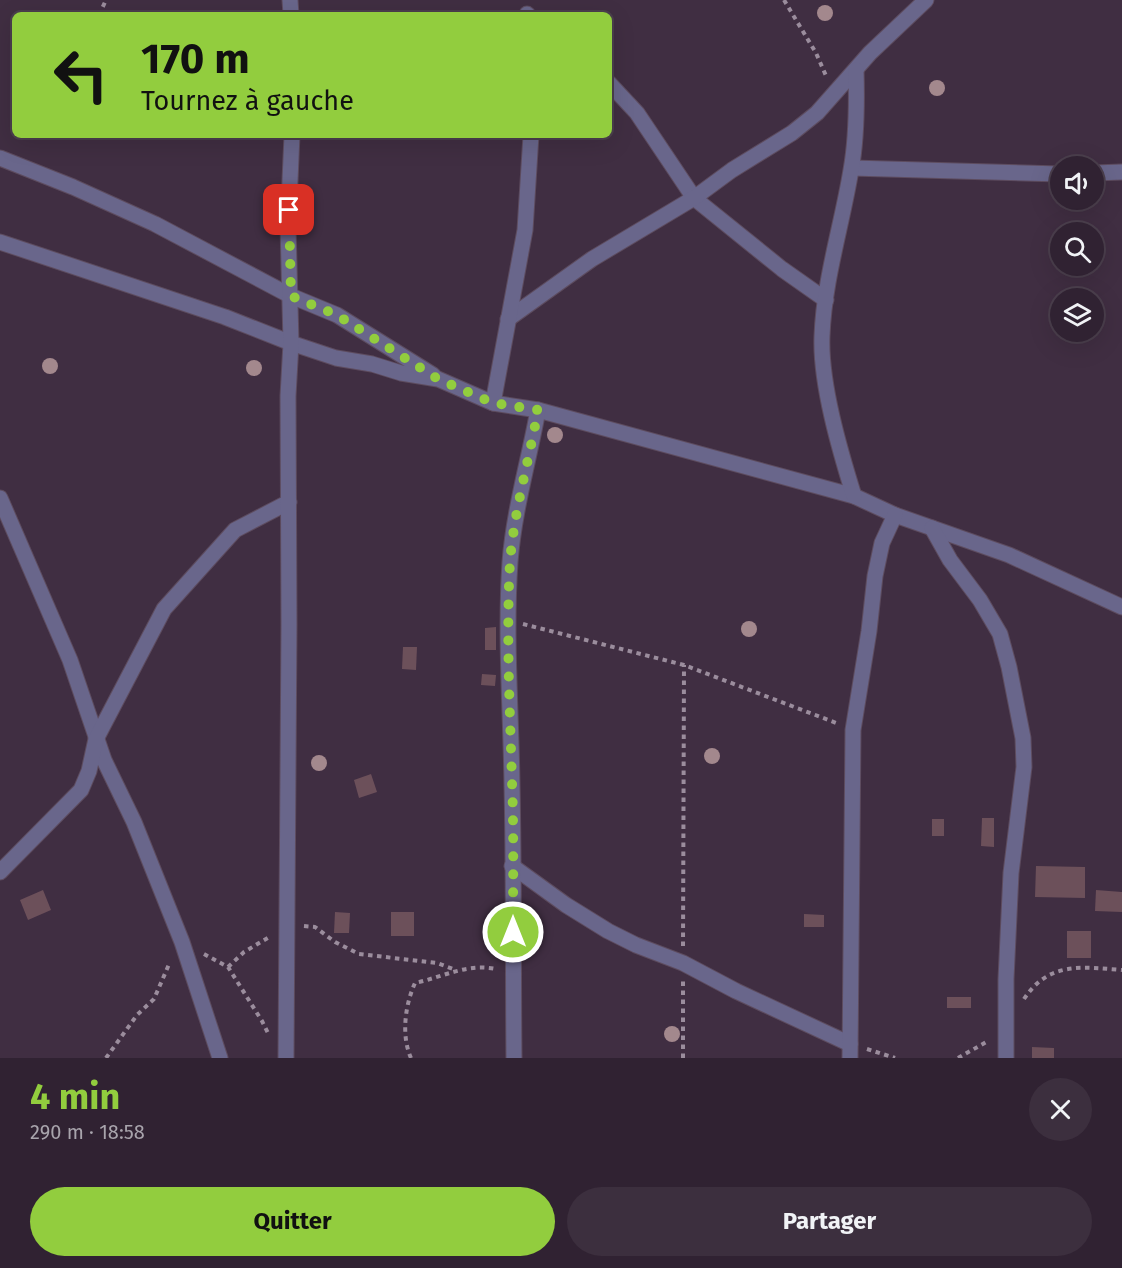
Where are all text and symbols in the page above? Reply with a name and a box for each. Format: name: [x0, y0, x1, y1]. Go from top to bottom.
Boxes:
text: 170 m: [141, 34, 250, 84]
icon: left: [42, 36, 120, 114]
text: Tournez à gauche: [141, 85, 354, 117]
map controls: [1050, 156, 1104, 342]
button: sound: [1050, 156, 1104, 210]
pin: [263, 184, 314, 235]
icon: arrive: [272, 193, 305, 226]
button: search: [1050, 222, 1104, 276]
button: layers: [1050, 288, 1104, 342]
position arrow: [481, 900, 545, 964]
text: 4 min: [30, 1075, 120, 1119]
button: close: [1029, 1078, 1092, 1141]
text: 290 m · 18:58: [30, 1120, 145, 1144]
button: Quitter: [30, 1187, 555, 1256]
button: Partager: [567, 1187, 1092, 1256]

